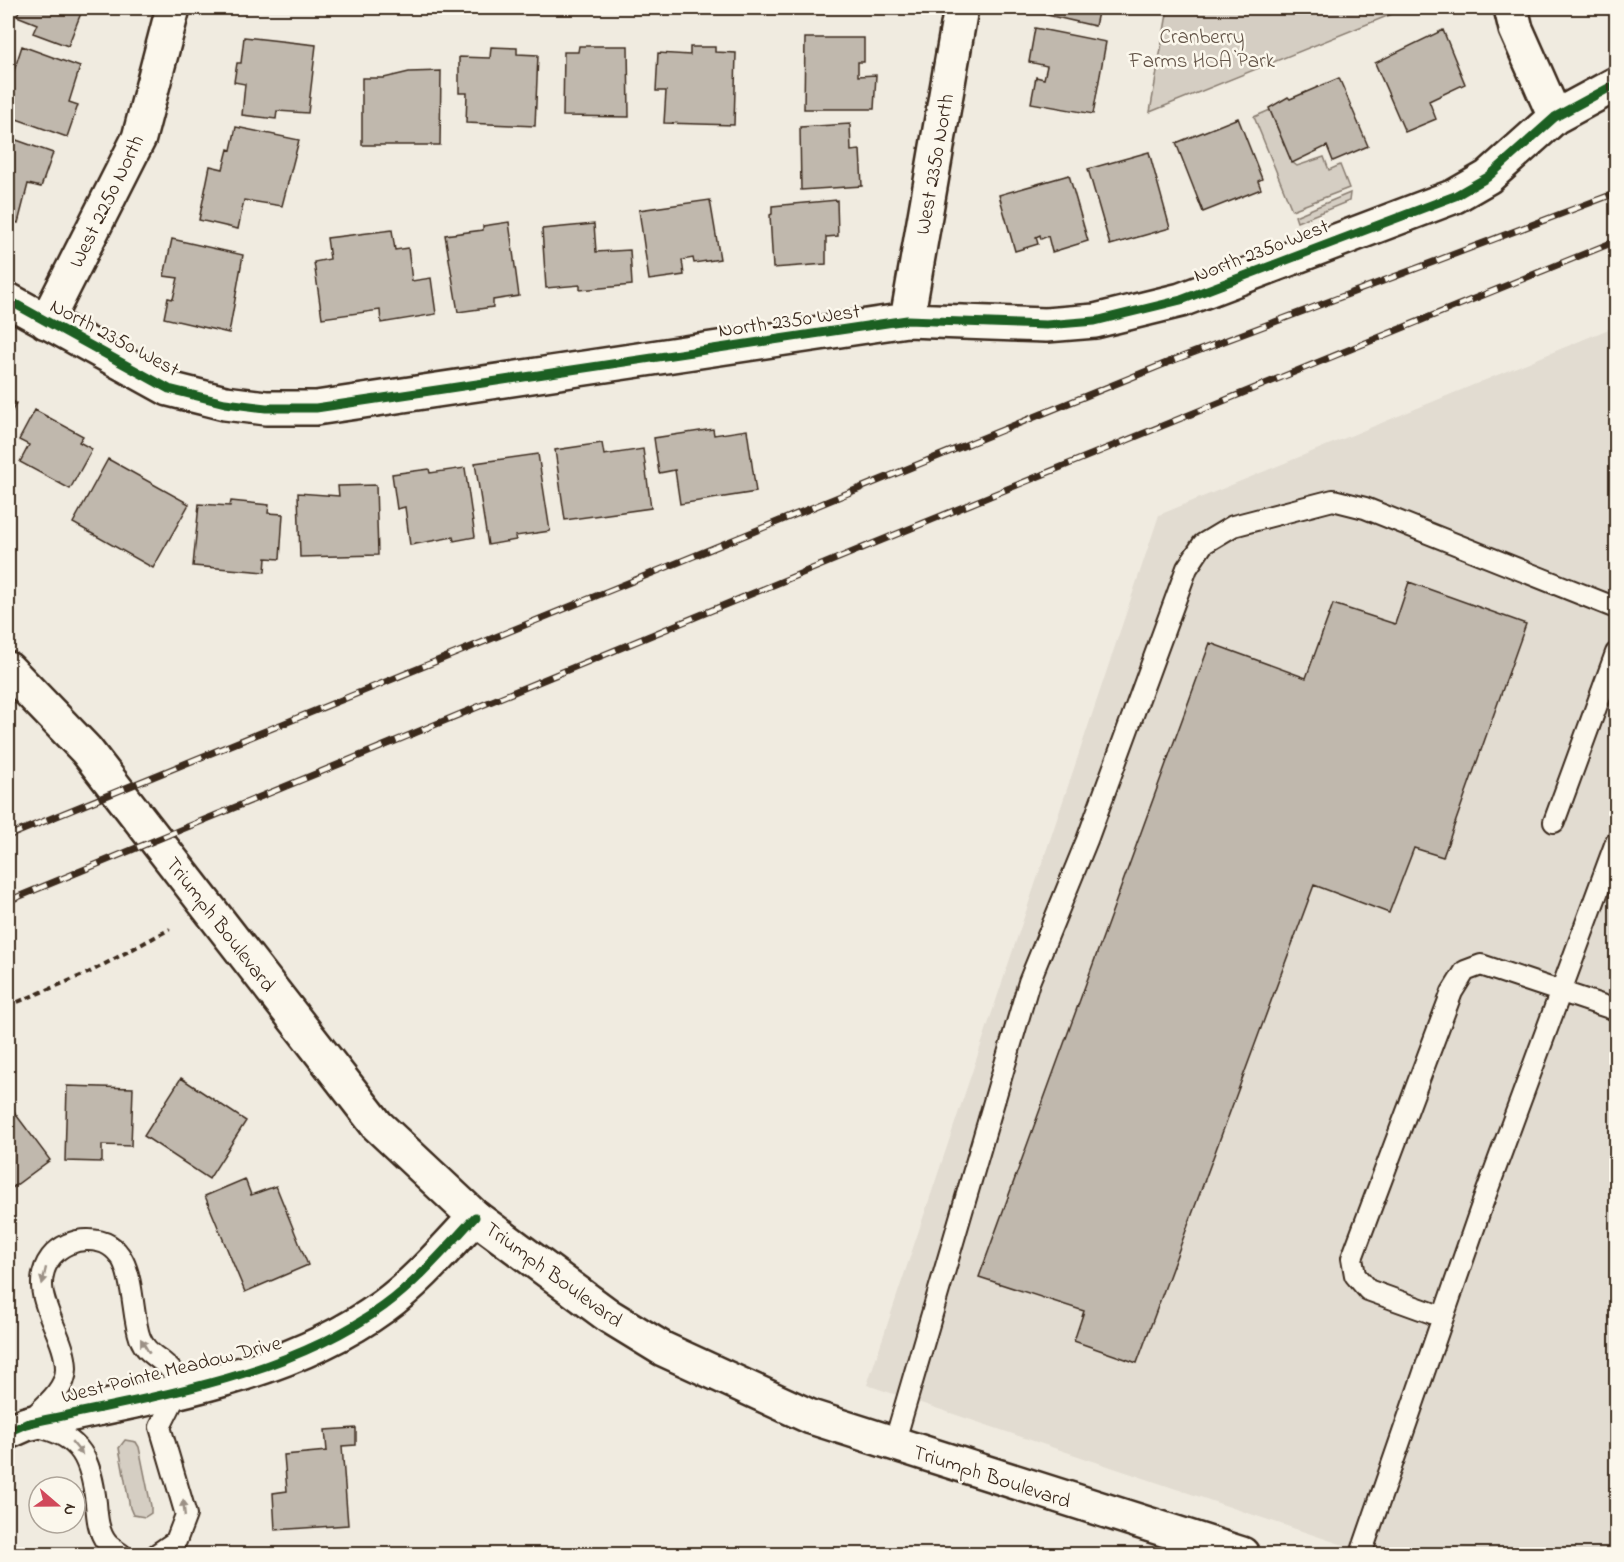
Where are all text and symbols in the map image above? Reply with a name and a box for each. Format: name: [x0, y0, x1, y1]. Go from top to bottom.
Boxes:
park label: Cranberry Farms HOA Park: [1128, 23, 1276, 77]
street label: West 2350 North: [909, 91, 963, 237]
street label: West 2250 North: [63, 130, 153, 273]
street label: North 2350 West: [1190, 212, 1334, 291]
street label: North 2350 West: [44, 292, 184, 386]
street label: North 2350 West: [717, 297, 862, 347]
street label: Triumph Boulevard: [157, 851, 282, 999]
street label: Triumph Boulevard: [478, 1215, 628, 1336]
one-way arrow: [39, 1267, 48, 1286]
street label: West Pointe Meadow Drive: [58, 1329, 285, 1413]
one-way arrow: [140, 1338, 151, 1354]
street label: Triumph Boulevard: [909, 1438, 1074, 1518]
one-way arrow: [71, 1440, 84, 1456]
north arrow: [27, 1475, 87, 1535]
one-way arrow: [179, 1499, 189, 1518]
text: N: [56, 1500, 82, 1519]

